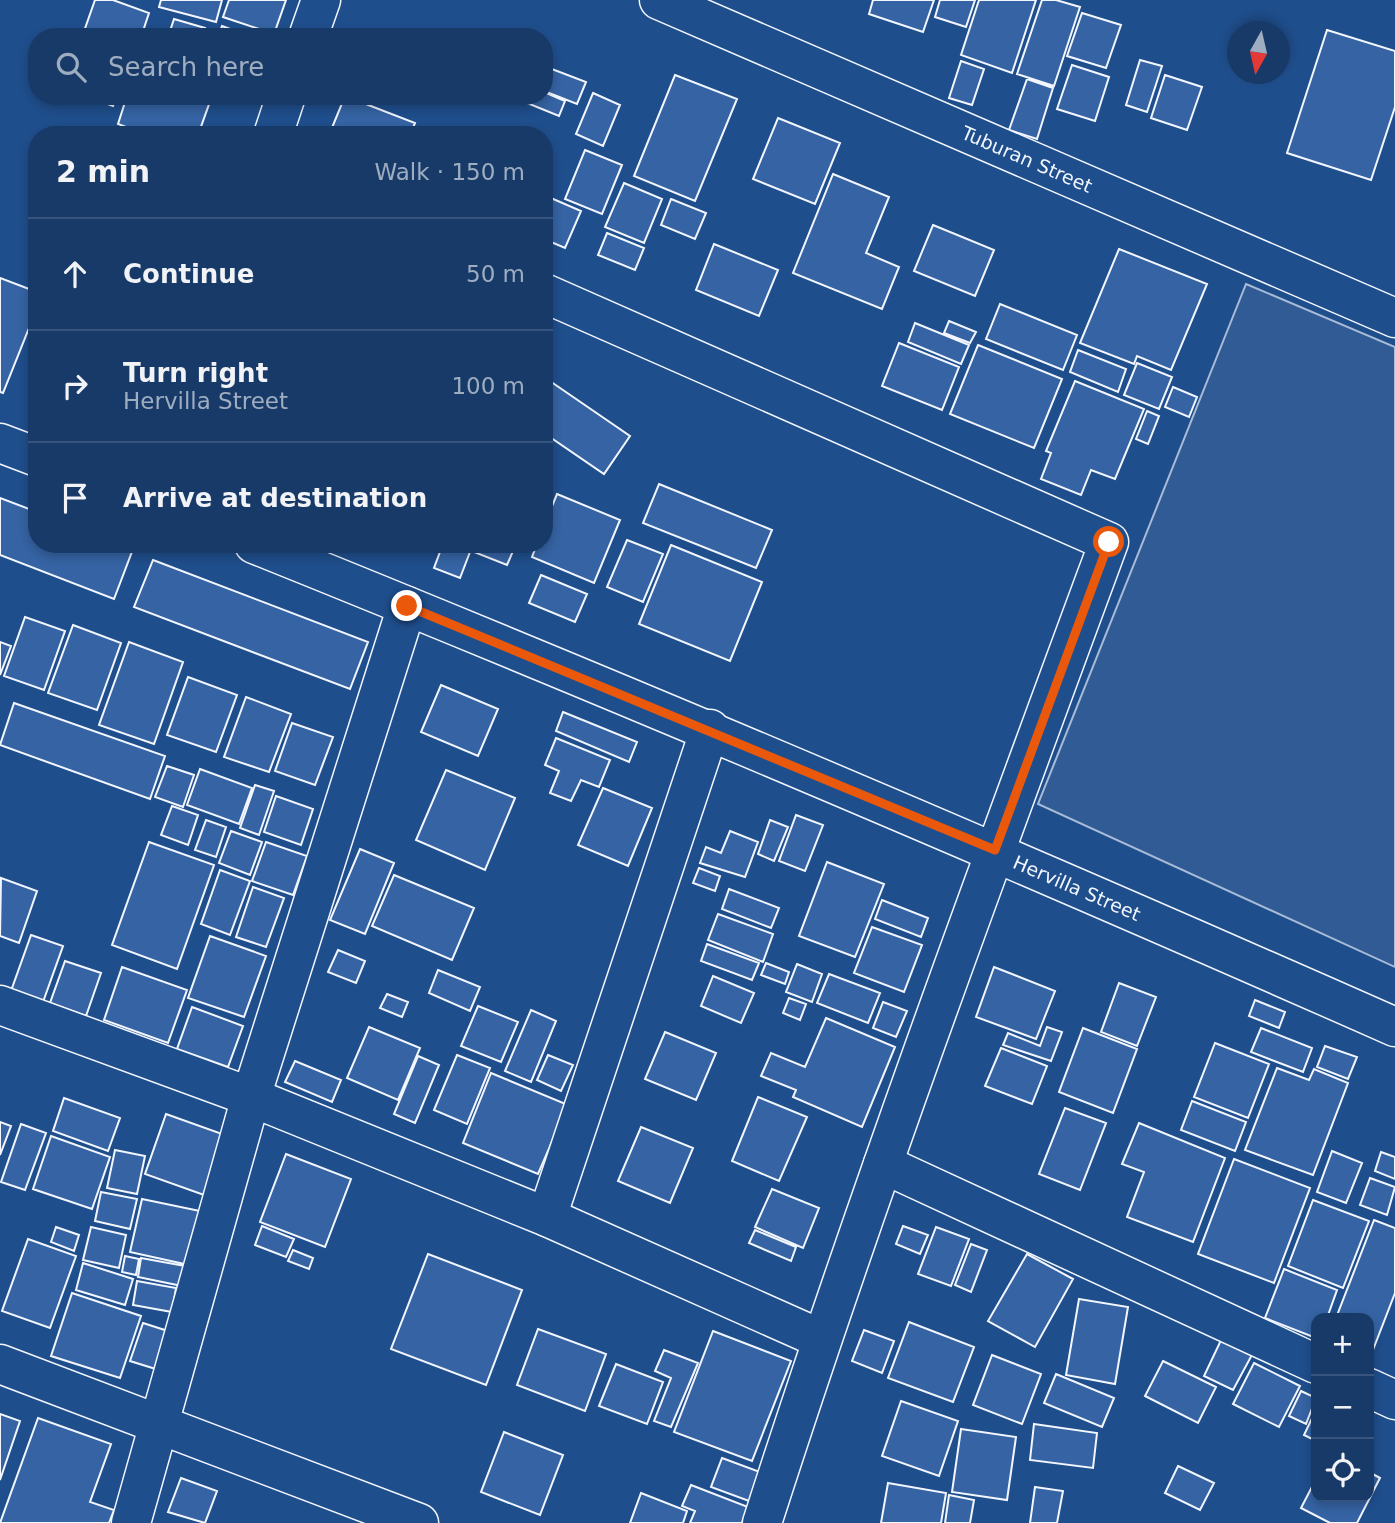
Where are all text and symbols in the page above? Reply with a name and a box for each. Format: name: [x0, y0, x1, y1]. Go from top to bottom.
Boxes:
north arrow: [1227, 21, 1290, 84]
search box: [28, 28, 553, 105]
icon: search: [52, 48, 90, 86]
text: Search here: [108, 52, 264, 82]
street label: Tuburan Street: [957, 121, 1096, 197]
text: 2 min: [56, 154, 150, 189]
text: Walk · 150 m: [374, 159, 525, 185]
icon: ahead: [56, 255, 94, 293]
text: Continue: [123, 259, 254, 289]
text: 50 m: [466, 261, 525, 287]
text: Turn right: [123, 358, 268, 388]
icon: right: [56, 367, 94, 405]
text: 100 m: [451, 373, 525, 399]
text: Hervilla Street: [123, 388, 288, 414]
icon: arrive: [56, 479, 94, 517]
text: Arrive at destination: [123, 483, 427, 513]
route start: [1093, 526, 1124, 557]
route end: [391, 590, 422, 621]
street label: Hervilla Street: [1010, 851, 1144, 925]
map controls: [1311, 1313, 1374, 1502]
button: +: [1311, 1313, 1374, 1376]
button: −: [1311, 1376, 1374, 1439]
button: locate: [1311, 1439, 1374, 1502]

